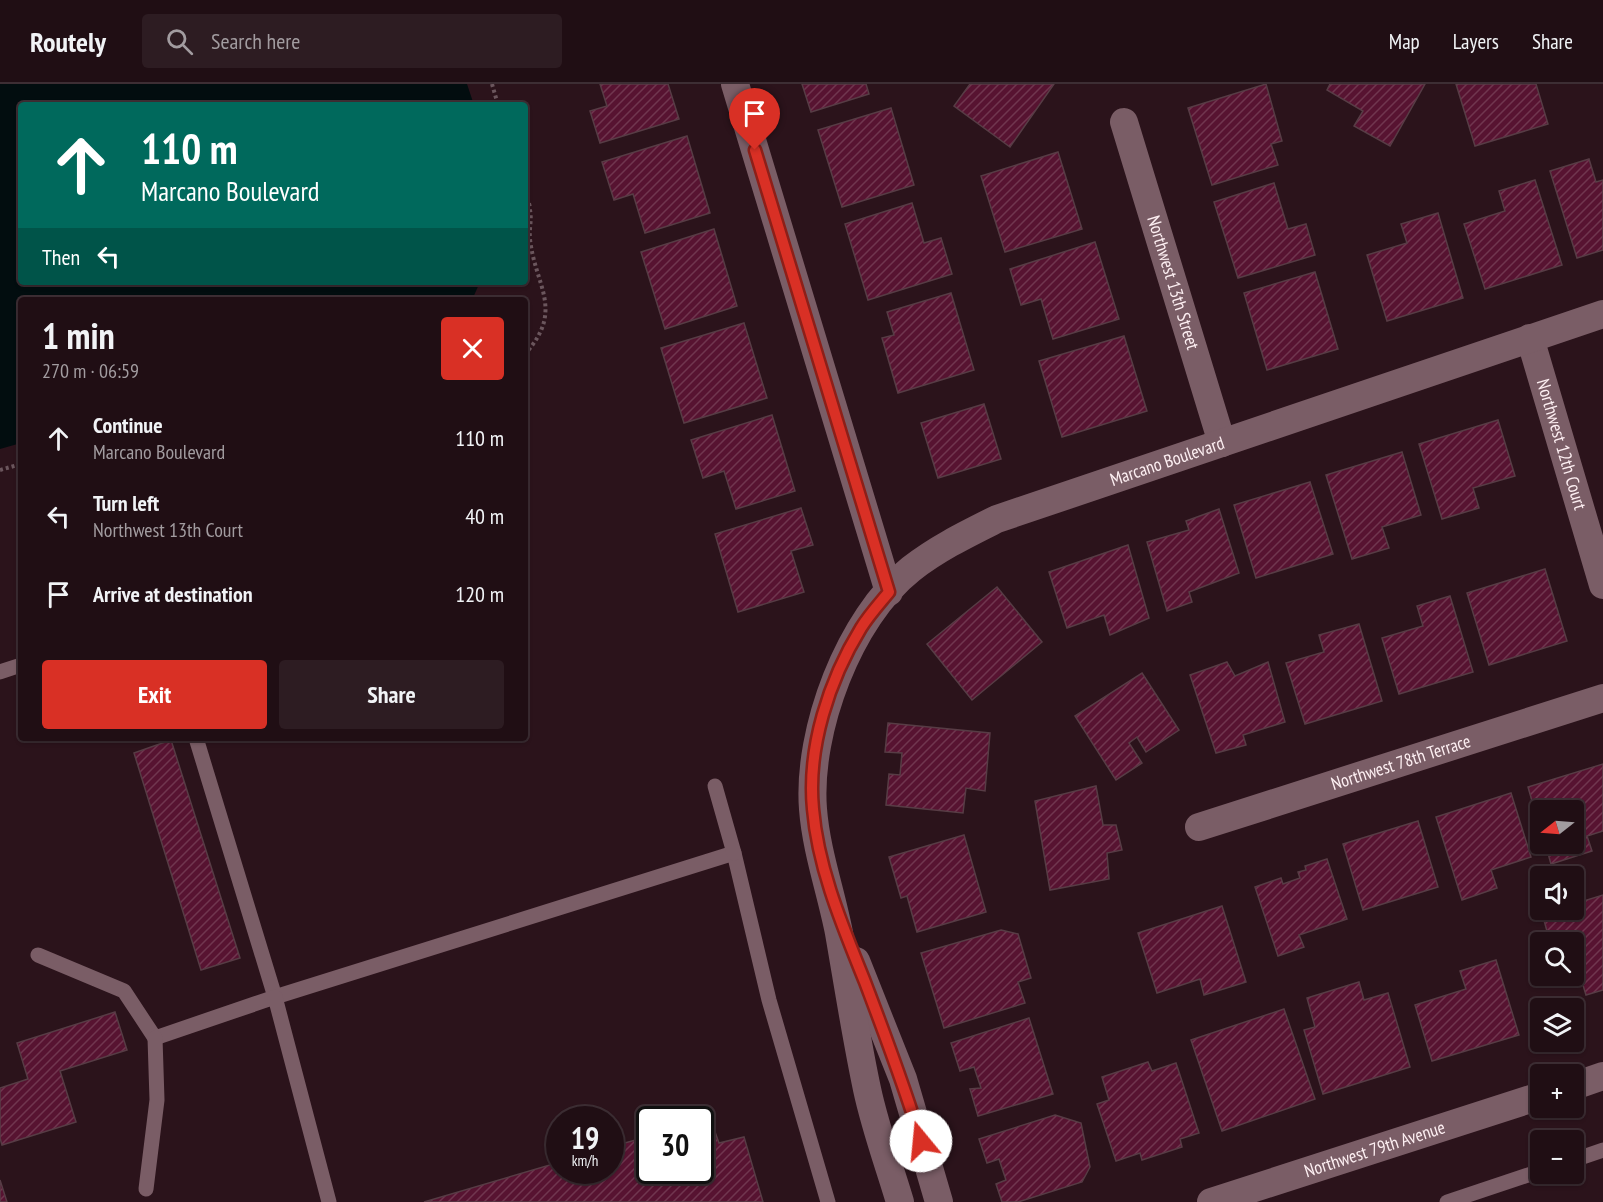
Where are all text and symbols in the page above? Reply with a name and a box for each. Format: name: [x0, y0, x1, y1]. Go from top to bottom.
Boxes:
search box: [142, 14, 562, 68]
text: Routely: [30, 23, 106, 60]
icon: search: [163, 25, 196, 58]
text: Search here: [211, 27, 300, 55]
text: Map: [1389, 28, 1420, 55]
text: Layers: [1453, 28, 1499, 55]
text: Share: [1532, 28, 1573, 55]
pin: [729, 88, 780, 150]
icon: arrive: [738, 97, 771, 130]
text: 110 m: [141, 121, 238, 176]
icon: ahead: [42, 126, 120, 204]
text: Marcano Boulevard: [141, 174, 320, 208]
street label: Northwest 13th Street: [1142, 213, 1205, 352]
icon: left: [92, 240, 125, 273]
text: Then: [42, 243, 80, 271]
text: 1 min: [42, 312, 115, 359]
button: close: [441, 317, 504, 380]
text: 270 m · 06:59: [42, 358, 139, 384]
street label: Northwest 12th Court: [1532, 376, 1592, 512]
text: Continue: [93, 411, 163, 439]
icon: ahead: [42, 422, 75, 455]
text: 110 m: [455, 424, 504, 452]
street label: Marcano Boulevard: [1107, 431, 1227, 491]
text: Marcano Boulevard: [93, 439, 225, 465]
text: Turn left: [93, 489, 159, 517]
icon: left: [42, 500, 75, 533]
text: 40 m: [465, 502, 504, 530]
text: Northwest 13th Court: [93, 517, 243, 543]
icon: arrive: [42, 578, 75, 611]
text: Arrive at destination: [93, 580, 253, 608]
text: 120 m: [455, 580, 504, 608]
button: Exit: [42, 660, 267, 729]
button: Share: [279, 660, 504, 729]
street label: Northwest 78th Terrace: [1328, 729, 1473, 795]
north arrow: [1530, 800, 1584, 854]
map controls: [1530, 800, 1584, 1184]
button: sound: [1530, 866, 1584, 920]
button: search: [1530, 932, 1584, 986]
button: layers: [1530, 998, 1584, 1052]
button: +: [1530, 1064, 1584, 1118]
speed limit sign: 30: [636, 1106, 714, 1184]
position arrow: [889, 1109, 953, 1173]
street label: Northwest 79th Avenue: [1301, 1115, 1448, 1182]
text: 19: [571, 1118, 599, 1157]
button: −: [1530, 1130, 1584, 1184]
text: km/h: [572, 1151, 598, 1170]

